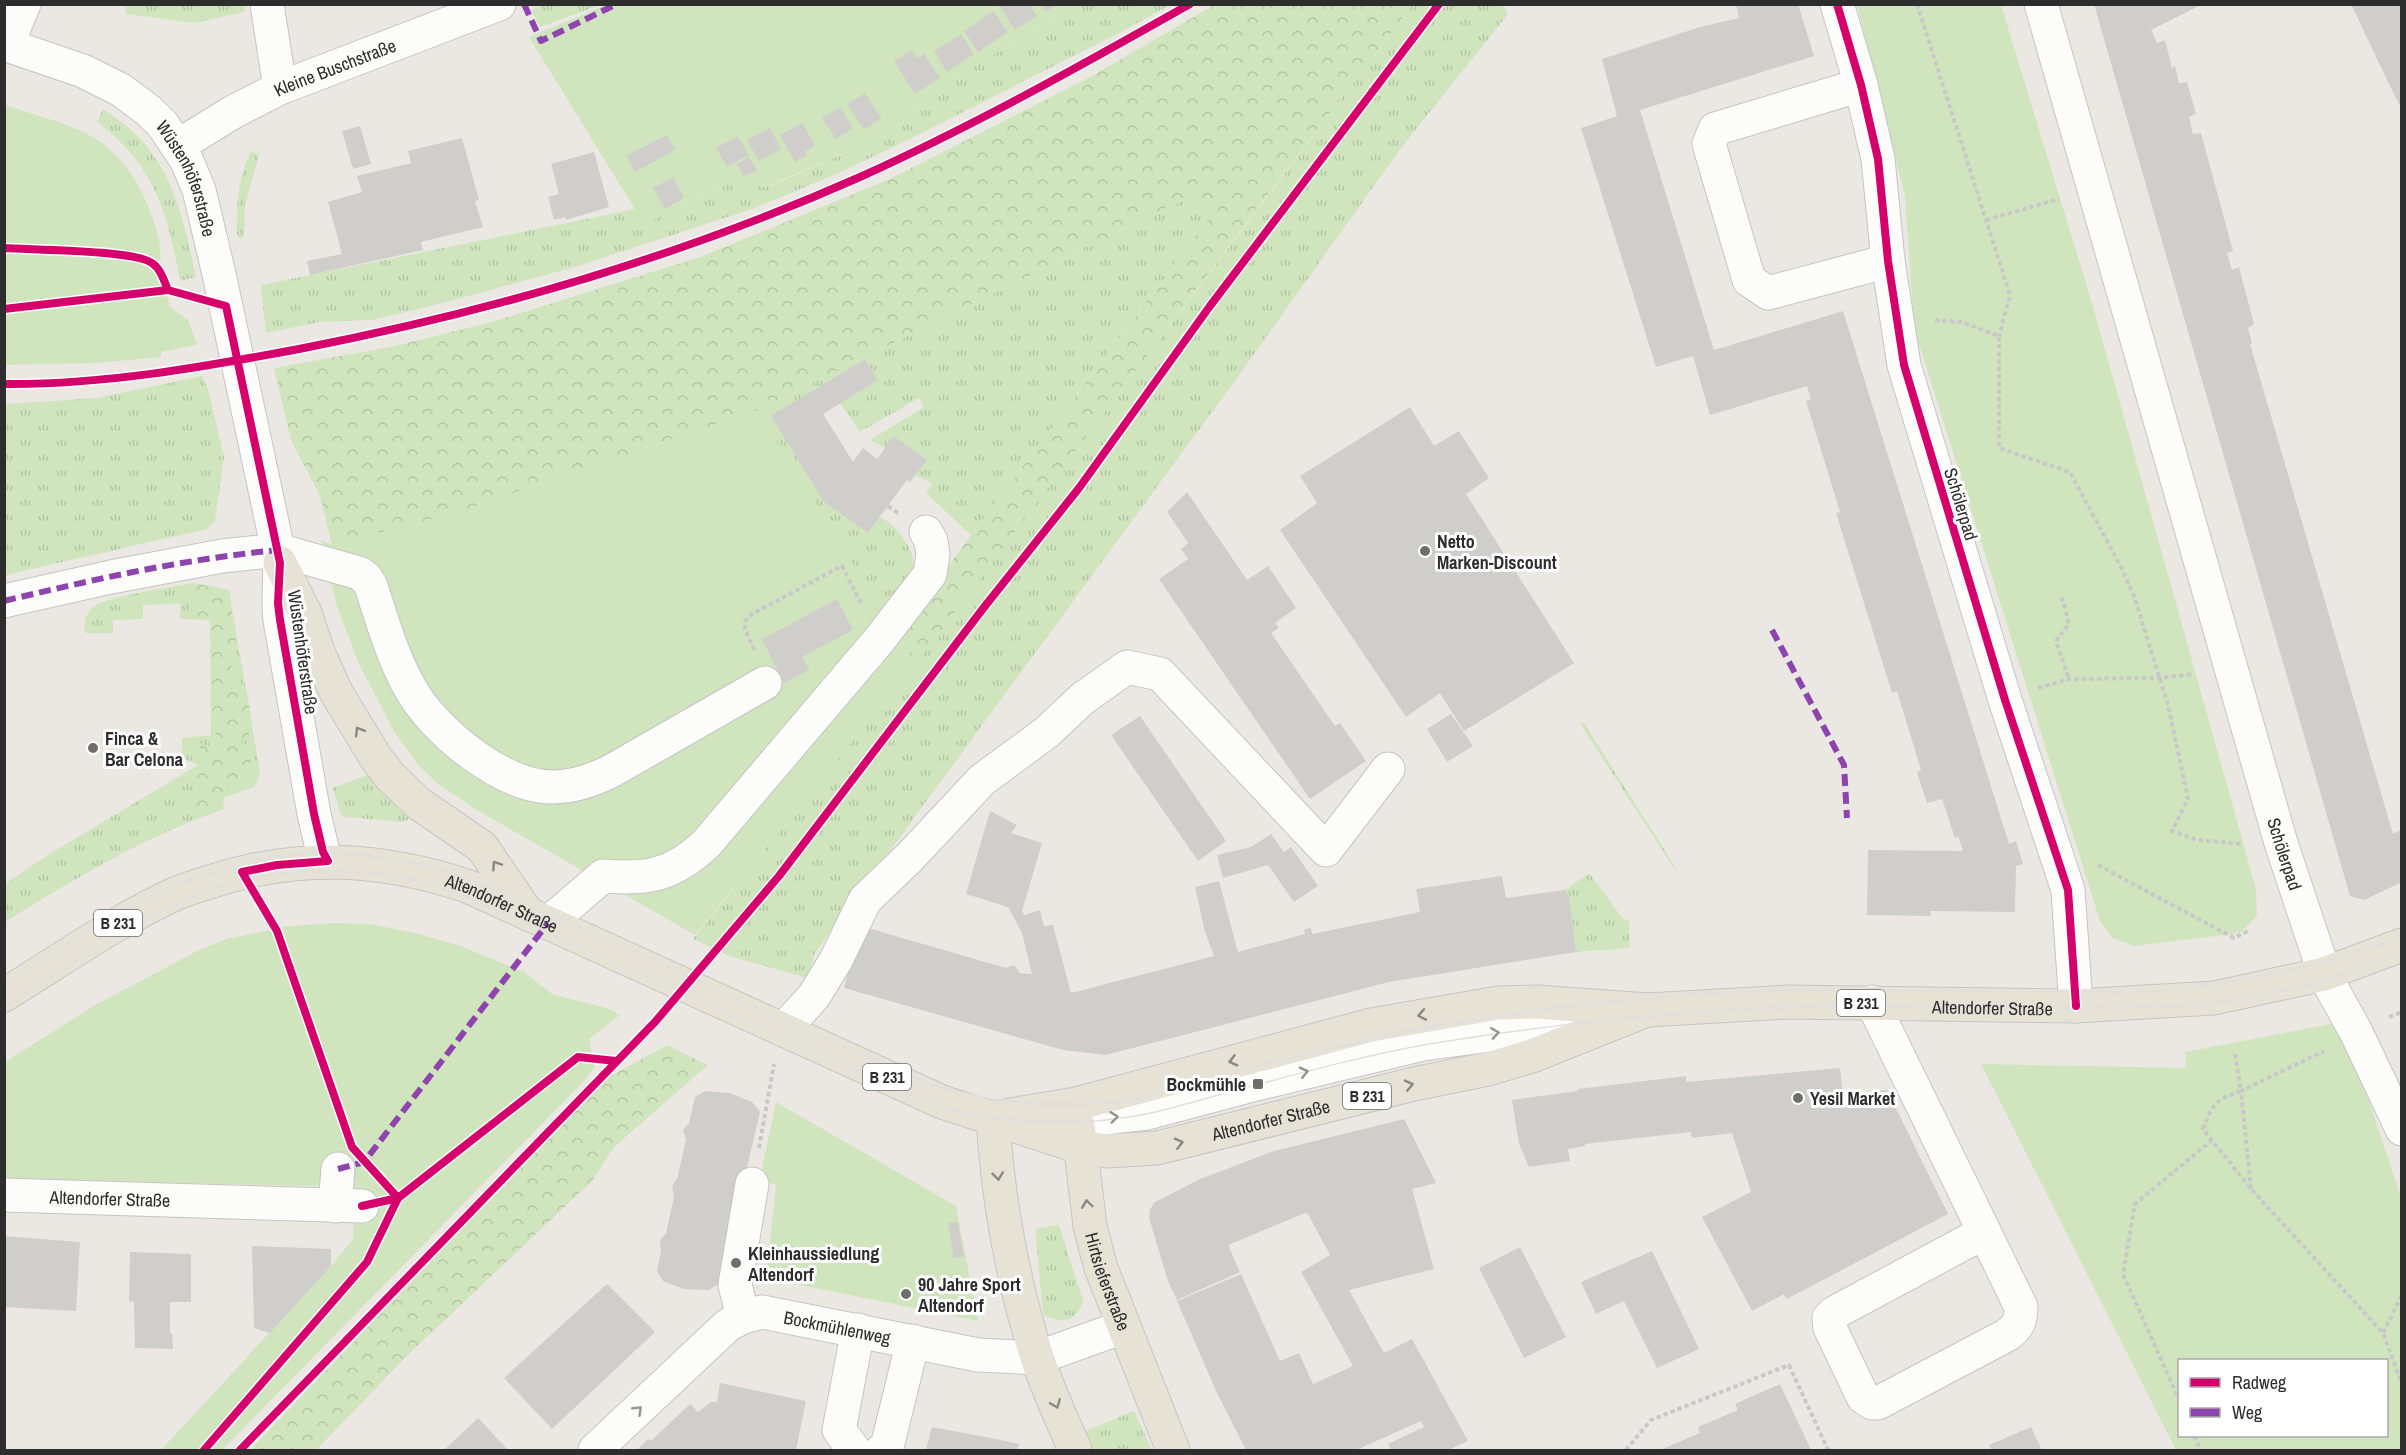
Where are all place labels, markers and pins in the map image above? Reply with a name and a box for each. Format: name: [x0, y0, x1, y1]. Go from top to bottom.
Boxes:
place label: Netto Marken-Discount: [1437, 529, 1557, 575]
marker: Netto Marken-Discount: [1418, 544, 1432, 558]
place label: Finca & Bar Celona: [105, 726, 184, 772]
marker: Finca & Bar Celona: [86, 741, 100, 755]
place label: Bockmühle: [1166, 1072, 1246, 1097]
marker: Bockmühle: [1251, 1077, 1265, 1091]
place label: Yesil Market: [1810, 1086, 1895, 1111]
marker: Yesil Market: [1791, 1091, 1805, 1105]
place label: Kleinhaussiedlung Altendorf: [748, 1241, 879, 1287]
marker: Kleinhaussiedlung Altendorf: [729, 1256, 743, 1270]
place label: 90 Jahre Sport Altendorf: [918, 1272, 1021, 1318]
marker: 90 Jahre Sport Altendorf: [899, 1287, 913, 1301]

